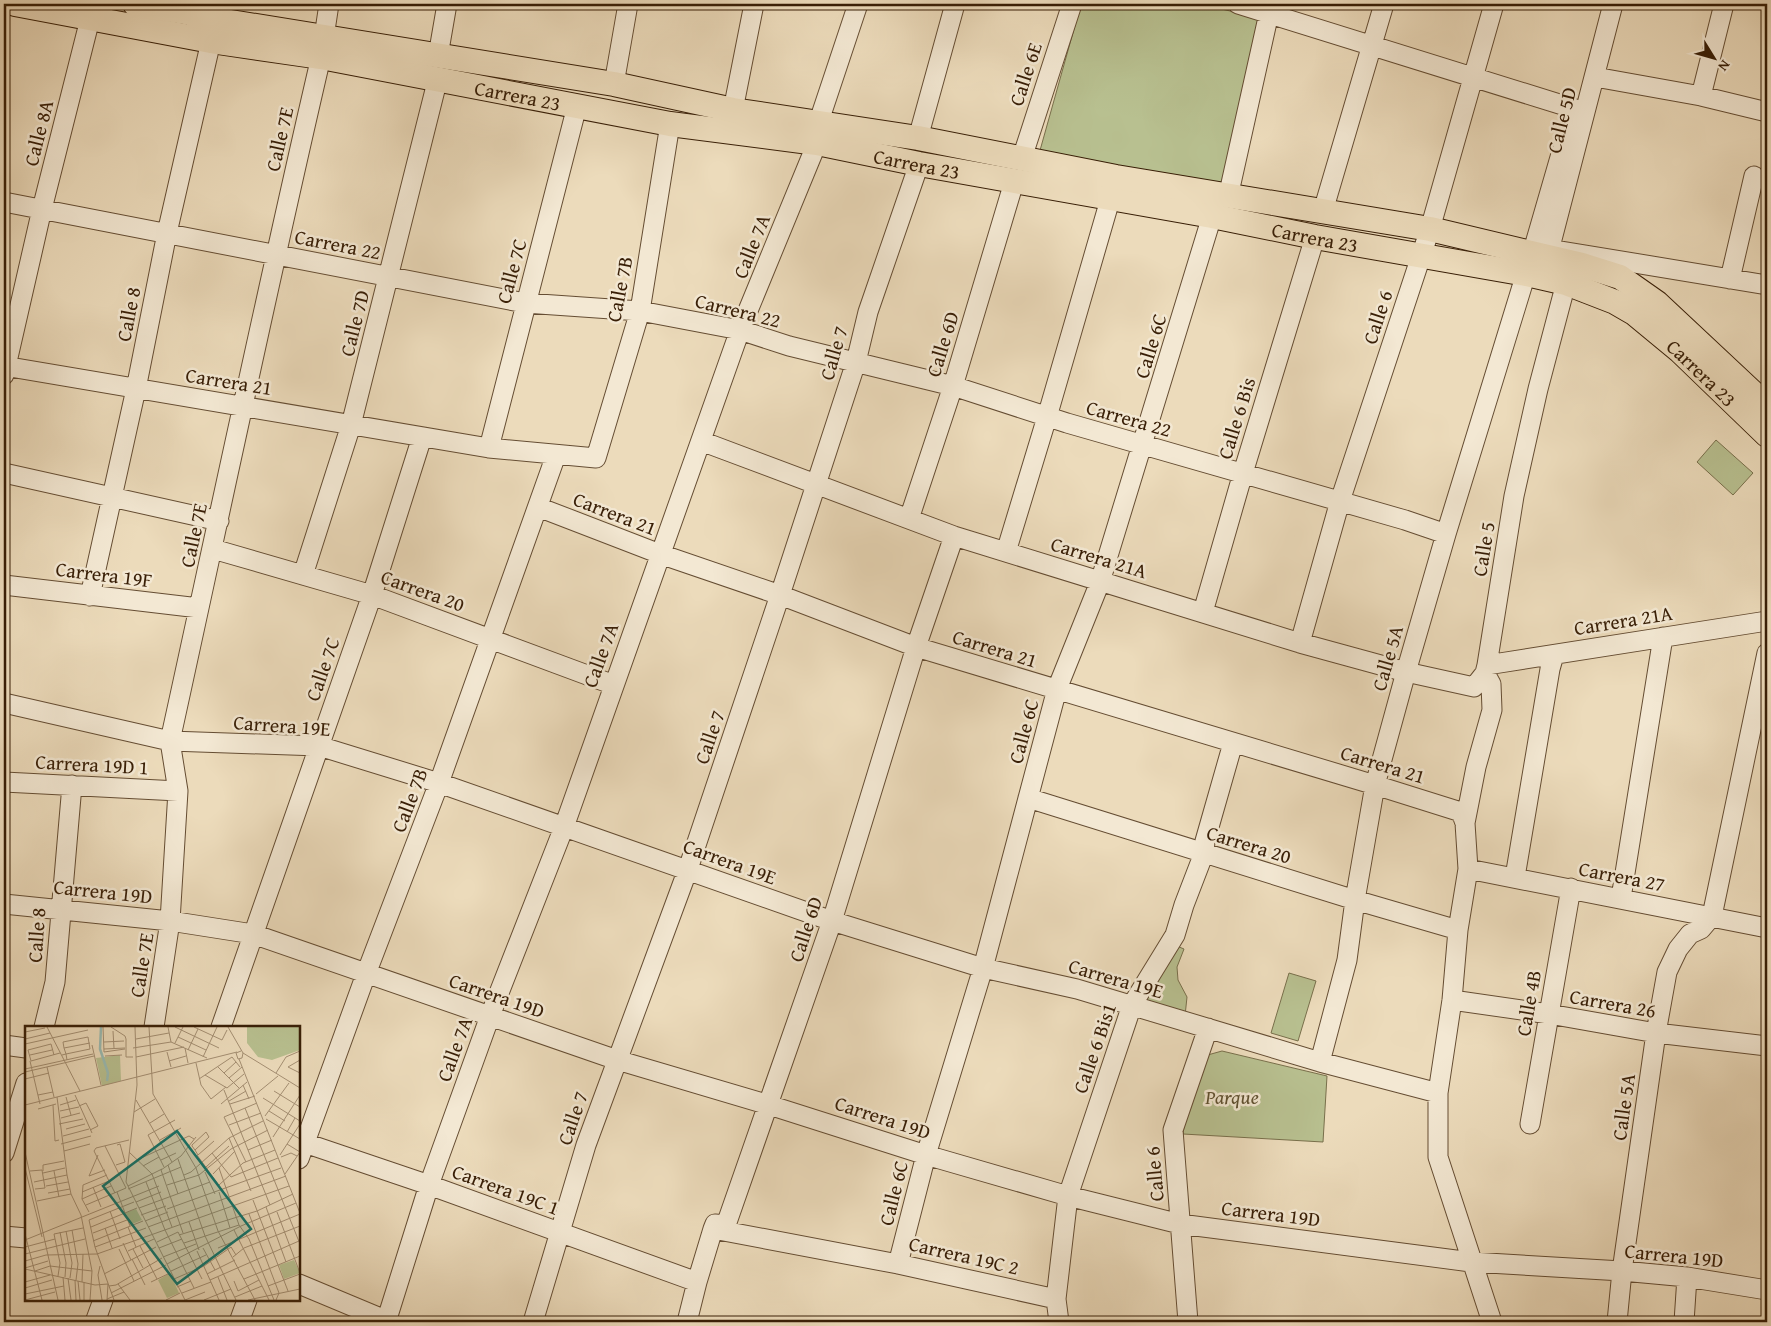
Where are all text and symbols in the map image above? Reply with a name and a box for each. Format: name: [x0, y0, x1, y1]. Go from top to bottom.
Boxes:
north arrow: [1688, 32, 1738, 82]
street label: Calle 6E: [1001, 39, 1049, 109]
text: N: [1713, 56, 1735, 76]
street label: Carrera 23: [472, 72, 563, 117]
street label: Calle 5D: [1539, 84, 1583, 156]
street label: Calle 8A: [16, 97, 60, 169]
street label: Calle 7E: [258, 104, 300, 174]
street label: Carrera 23: [871, 141, 962, 185]
street label: Calle 7A: [725, 209, 777, 283]
street label: Carrera 23: [1269, 214, 1360, 259]
street label: Carrera 22: [293, 221, 383, 267]
street label: Calle 7C: [488, 235, 534, 307]
street label: Calle 7B: [598, 254, 640, 324]
street label: Calle 8: [109, 284, 147, 344]
street label: Carrera 22: [692, 285, 784, 335]
street label: Calle 6: [1355, 286, 1399, 348]
street label: Calle 7D: [332, 287, 376, 359]
street label: Calle 6D: [918, 308, 966, 380]
street label: Calle 6C: [1127, 310, 1174, 382]
street label: Calle 7: [811, 323, 855, 383]
street label: Carrera 23: [1661, 332, 1743, 413]
street label: Carrera 21: [184, 360, 274, 402]
street label: Calle 6 Bis: [1210, 373, 1262, 463]
street label: Carrera 22: [1083, 392, 1175, 444]
street label: Carrera 21: [569, 484, 661, 542]
street label: Calle 7E: [172, 500, 214, 570]
street label: Calle 5: [1464, 520, 1502, 578]
street label: Carrera 21A: [1047, 529, 1151, 585]
street label: Carrera 19F: [54, 554, 154, 594]
street label: Carrera 20: [377, 561, 469, 619]
street label: Carrera 21A: [1572, 598, 1674, 642]
street label: Calle 7A: [575, 619, 625, 691]
street label: Carrera 21: [949, 621, 1041, 675]
street label: Calle 5A: [1364, 622, 1410, 694]
street label: Calle 7C: [298, 633, 346, 705]
street label: Calle 6C: [1000, 695, 1046, 767]
street label: Calle 7: [686, 706, 732, 768]
street label: Carrera 19E: [233, 707, 331, 743]
street label: Carrera 21: [1337, 737, 1429, 791]
street label: Carrera 19D 1: [35, 747, 149, 781]
street label: Calle 7B: [384, 764, 434, 836]
street label: Carrera 20: [1203, 817, 1295, 871]
street label: Carrera 19E: [679, 831, 781, 891]
street label: Carrera 27: [1577, 853, 1667, 899]
street label: Carrera 19D: [52, 871, 154, 911]
street label: Calle 6D: [781, 893, 829, 965]
street label: Calle 8: [20, 907, 52, 963]
street label: Calle 7E: [122, 931, 160, 999]
street label: Carrera 19E: [1065, 951, 1167, 1005]
street label: Carrera 19D: [445, 965, 549, 1025]
street label: Calle 4B: [1508, 968, 1548, 1038]
street label: Carrera 26: [1568, 981, 1658, 1025]
street label: Calle 6 Bis1: [1065, 999, 1123, 1097]
street label: Calle 7A: [429, 1013, 479, 1085]
inset map: [25, 1026, 300, 1301]
street label: Calle 5A: [1604, 1072, 1642, 1142]
park label: Parque: [1204, 1082, 1259, 1111]
street label: Calle 7: [549, 1087, 595, 1149]
street label: Carrera 19D: [831, 1088, 935, 1146]
street label: Calle 6: [1137, 1145, 1171, 1203]
street label: Carrera 19C 1: [448, 1156, 564, 1222]
street label: Calle 6C: [871, 1157, 915, 1228]
street label: Carrera 19D: [1220, 1193, 1322, 1233]
street label: Carrera 19C 2: [906, 1228, 1022, 1282]
street label: Carrera 19D: [1623, 1235, 1725, 1275]

